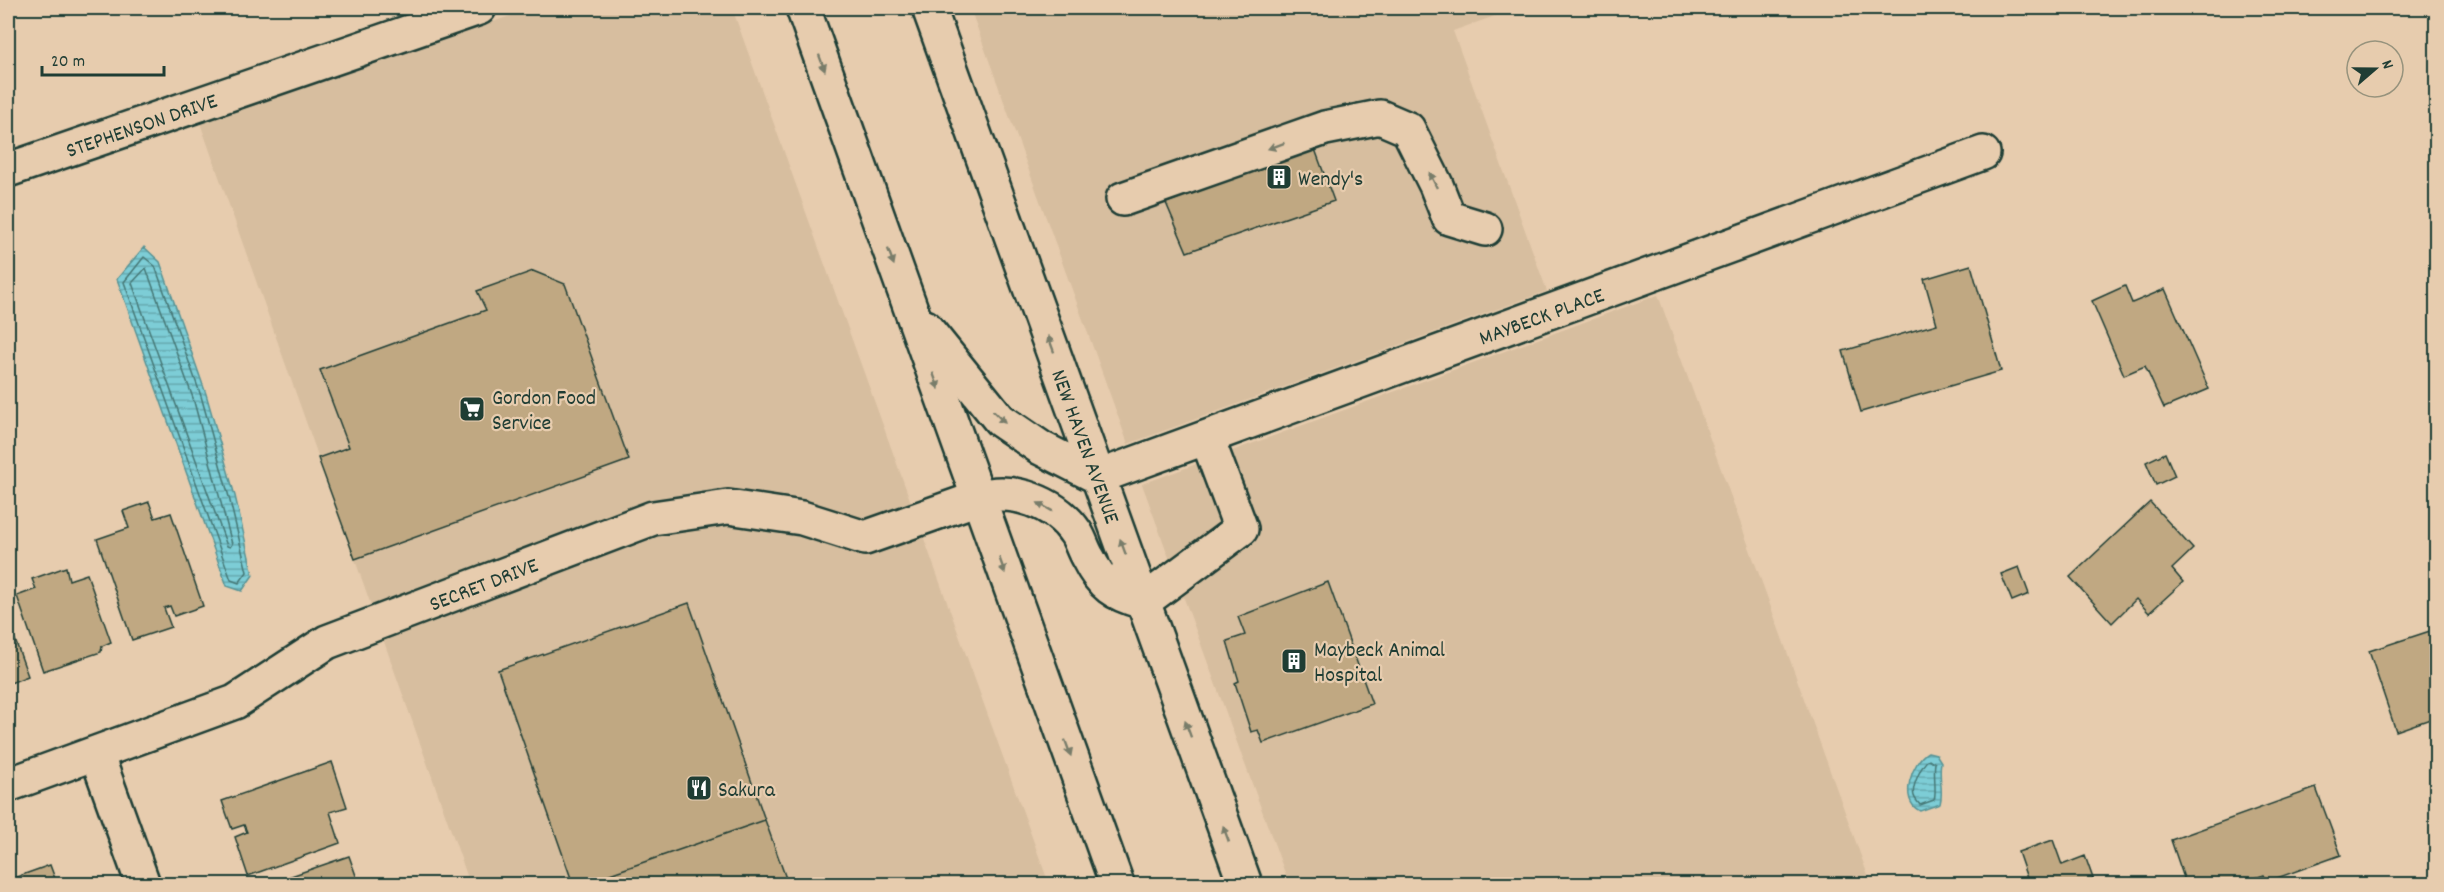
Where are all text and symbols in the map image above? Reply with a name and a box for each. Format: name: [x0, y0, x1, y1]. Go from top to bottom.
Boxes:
scale bar: [42, 39, 164, 77]
north arrow: [2345, 39, 2405, 99]
text: 20 m: [51, 50, 85, 75]
one-way arrow: [818, 54, 828, 72]
text: N: [2375, 57, 2399, 72]
street label: STEPHENSON DRIVE: [62, 87, 222, 168]
one-way arrow: [1267, 142, 1285, 152]
building icon: Wendy's: [1264, 162, 1294, 192]
place label: Wendy's: [1298, 165, 1363, 196]
one-way arrow: [1429, 171, 1438, 188]
one-way arrow: [887, 248, 897, 266]
street label: MAYBECK PLACE: [1475, 281, 1609, 355]
one-way arrow: [1045, 335, 1055, 353]
street label: NEW HAVEN AVENUE: [1041, 366, 1126, 529]
one-way arrow: [931, 373, 941, 391]
place label: Gordon Food Service: [492, 384, 596, 440]
supermarket icon: Gordon Food Service: [457, 394, 487, 424]
one-way arrow: [992, 410, 1006, 424]
one-way arrow: [1036, 502, 1053, 512]
one-way arrow: [1118, 538, 1128, 556]
street label: SECRET DRIVE: [425, 551, 543, 621]
one-way arrow: [998, 556, 1007, 574]
place label: Maybeck Animal Hospital: [1314, 636, 1445, 692]
building icon: Maybeck Animal Hospital: [1279, 646, 1309, 676]
one-way arrow: [1183, 719, 1193, 737]
one-way arrow: [1063, 740, 1073, 758]
restaurant icon: Sakura: [684, 773, 714, 803]
place label: Sakura: [718, 776, 776, 807]
one-way arrow: [1221, 825, 1231, 843]

